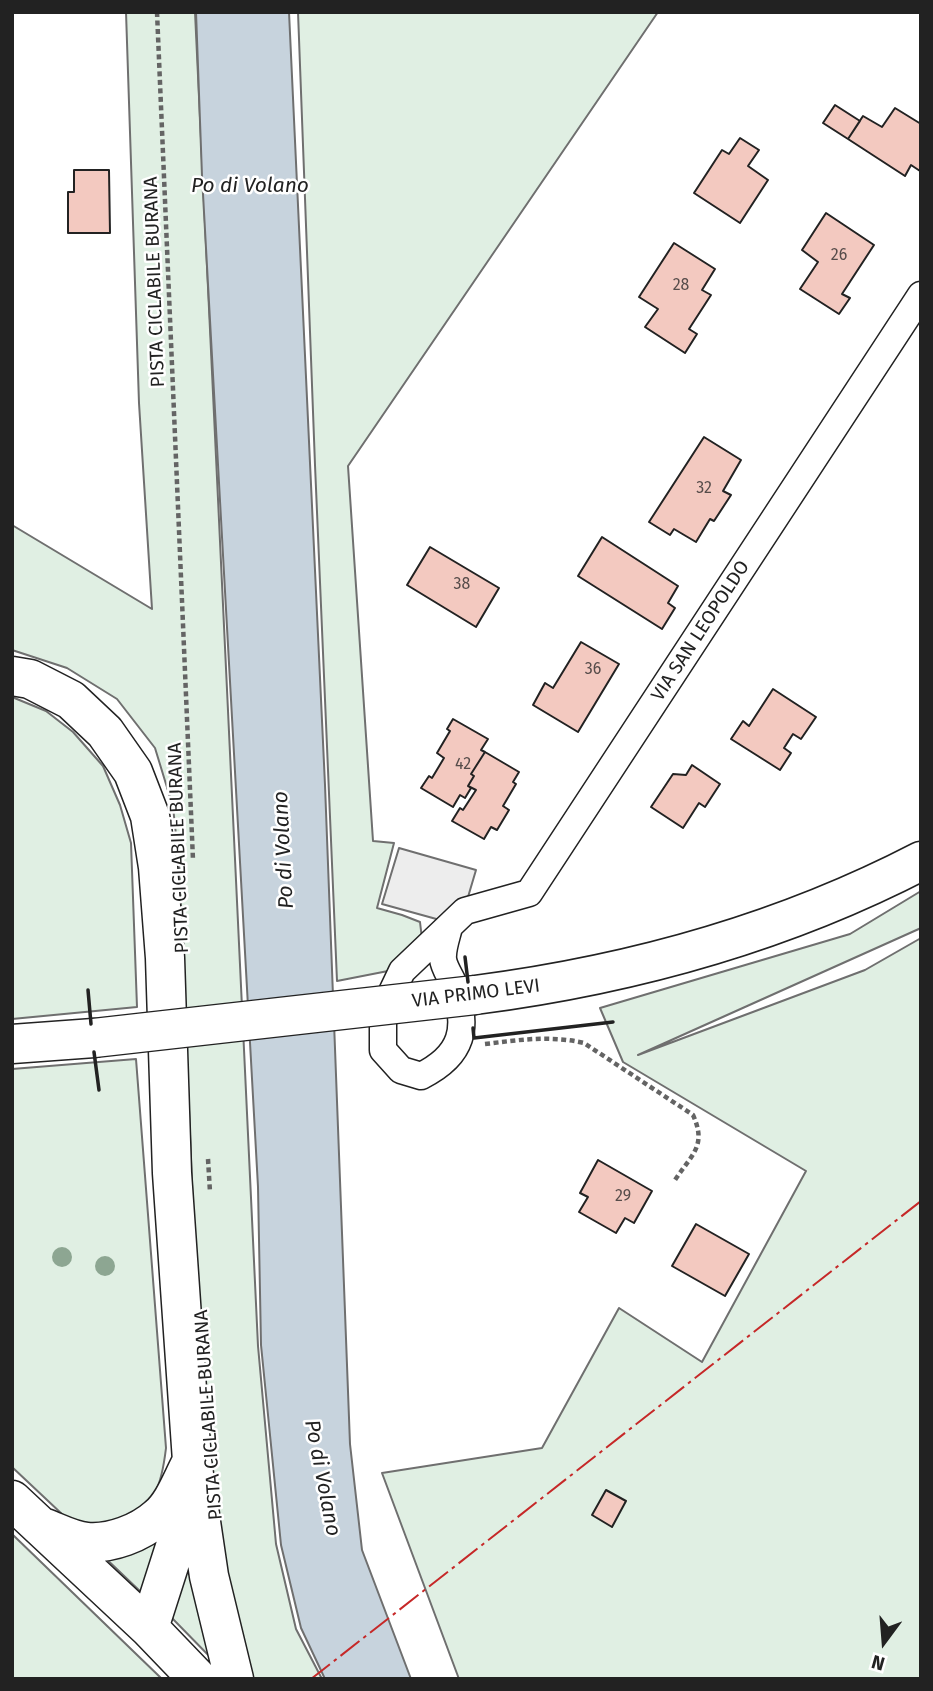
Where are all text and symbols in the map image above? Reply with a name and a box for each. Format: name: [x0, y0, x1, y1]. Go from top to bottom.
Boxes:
water label: Po di Volano: [191, 173, 309, 199]
street label: PISTA CICLABILE BURANA: [140, 176, 170, 388]
house number: 26: [831, 246, 847, 266]
house number: 28: [673, 276, 689, 296]
house number: 32: [696, 479, 712, 499]
street label: VIA SAN LEOPOLDO: [647, 557, 755, 705]
house number: 38: [454, 575, 470, 595]
house number: 36: [585, 660, 601, 680]
street label: PISTA CICLABILE BURANA: [164, 742, 194, 954]
house number: 42: [455, 755, 471, 775]
water label: Po di Volano: [268, 790, 300, 910]
street label: VIA PRIMO LEVI: [411, 975, 541, 1013]
house number: 29: [615, 1187, 631, 1207]
street label: PISTA CICLABILE BURANA: [190, 1309, 228, 1521]
water label: Po di Volano: [298, 1418, 346, 1538]
north arrow: [849, 1607, 919, 1677]
text: N: [869, 1650, 887, 1675]

